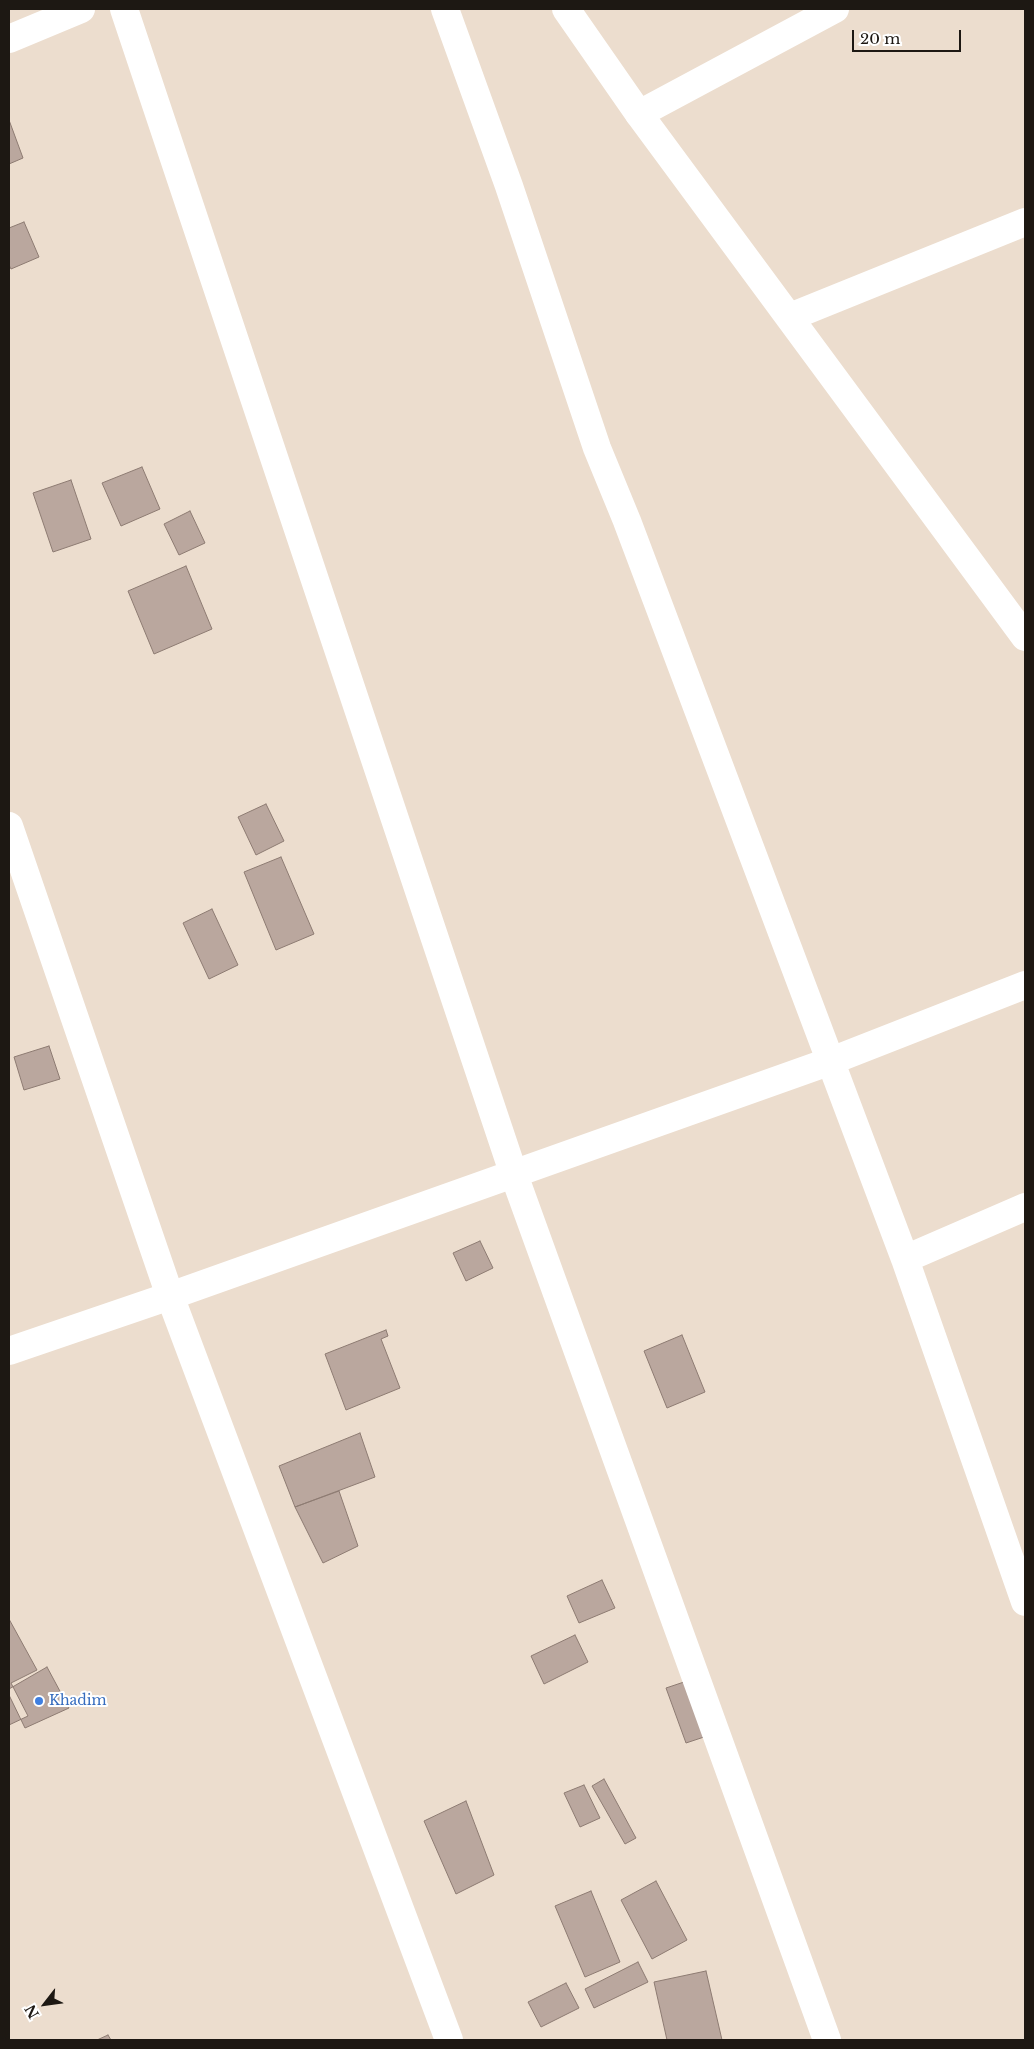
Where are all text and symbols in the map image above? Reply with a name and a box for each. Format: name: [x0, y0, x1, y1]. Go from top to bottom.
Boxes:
scale bar: [854, 20, 963, 52]
text: 20 m: [860, 29, 900, 48]
place label: Khadim: [49, 1693, 107, 1709]
marker: Khadim: [33, 1695, 45, 1707]
north arrow: [20, 1979, 70, 2029]
text: N: [21, 2001, 43, 2022]

